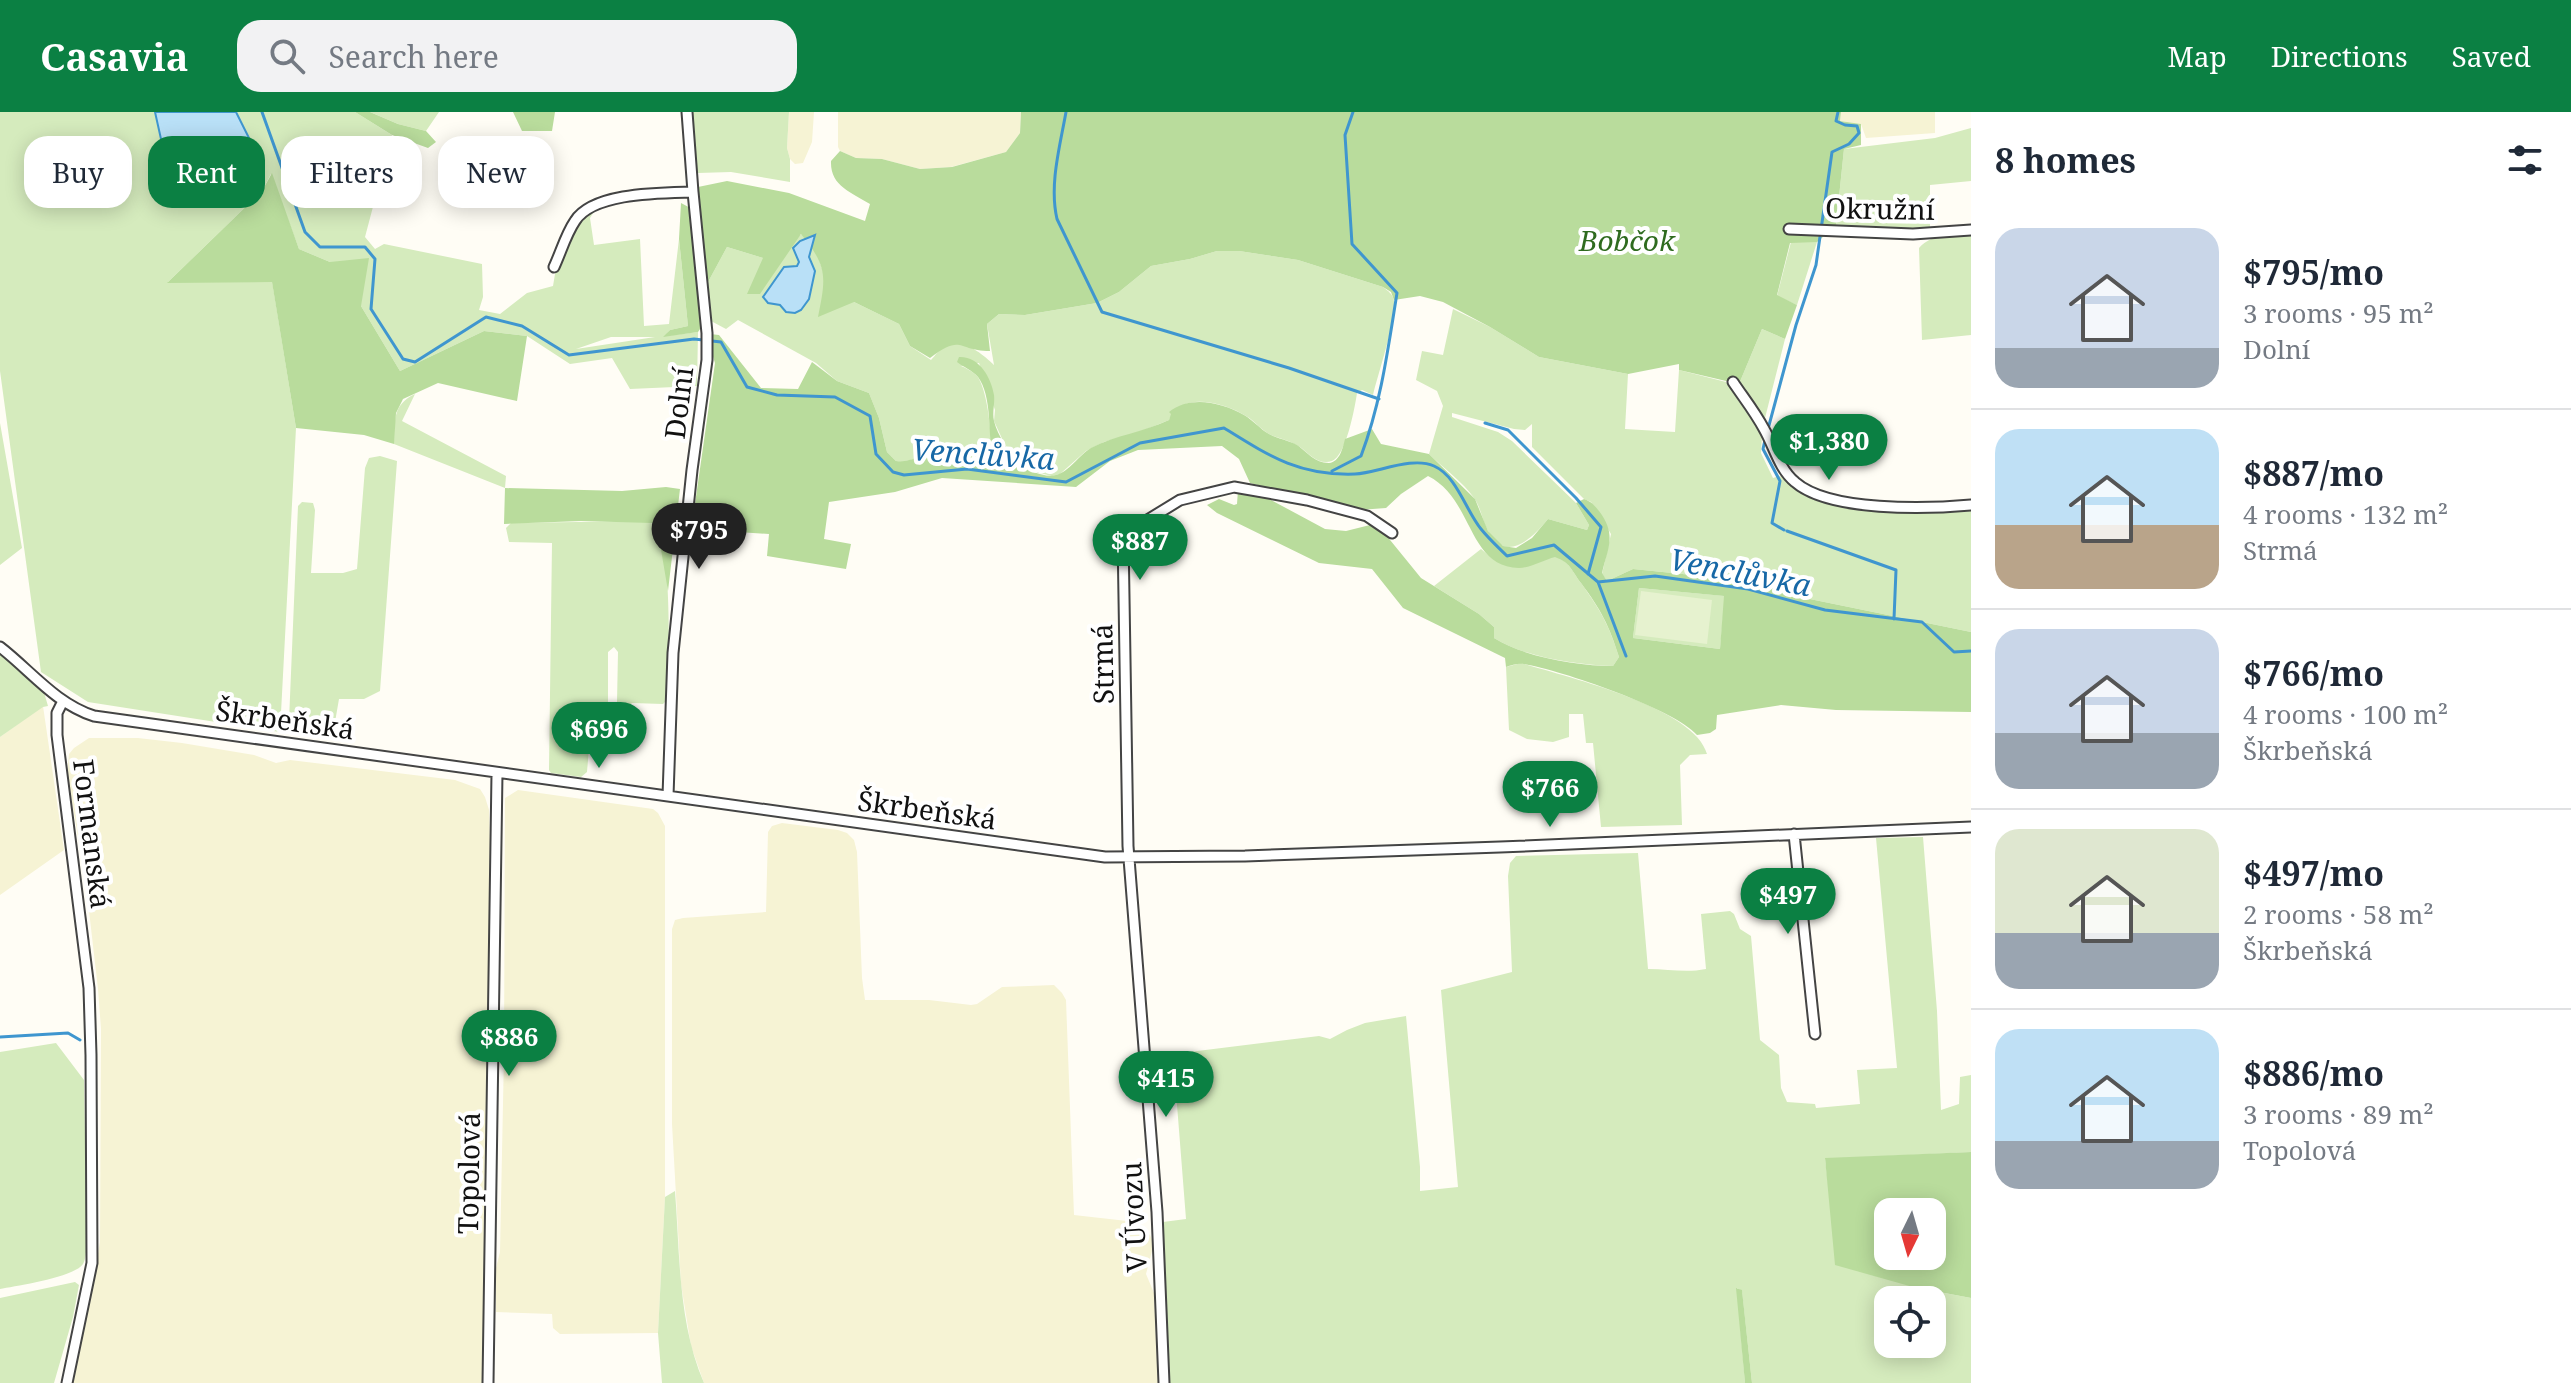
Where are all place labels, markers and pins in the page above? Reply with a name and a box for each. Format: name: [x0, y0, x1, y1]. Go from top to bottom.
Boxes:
pin: $1,380: [1764, 414, 1894, 482]
pin: $795: [652, 503, 746, 571]
pin: $887: [1093, 514, 1187, 582]
pin: $696: [552, 702, 646, 770]
pin: $766: [1503, 761, 1597, 829]
pin: $497: [1741, 868, 1835, 936]
pin: $886: [462, 1010, 556, 1078]
pin: $415: [1119, 1051, 1213, 1119]

